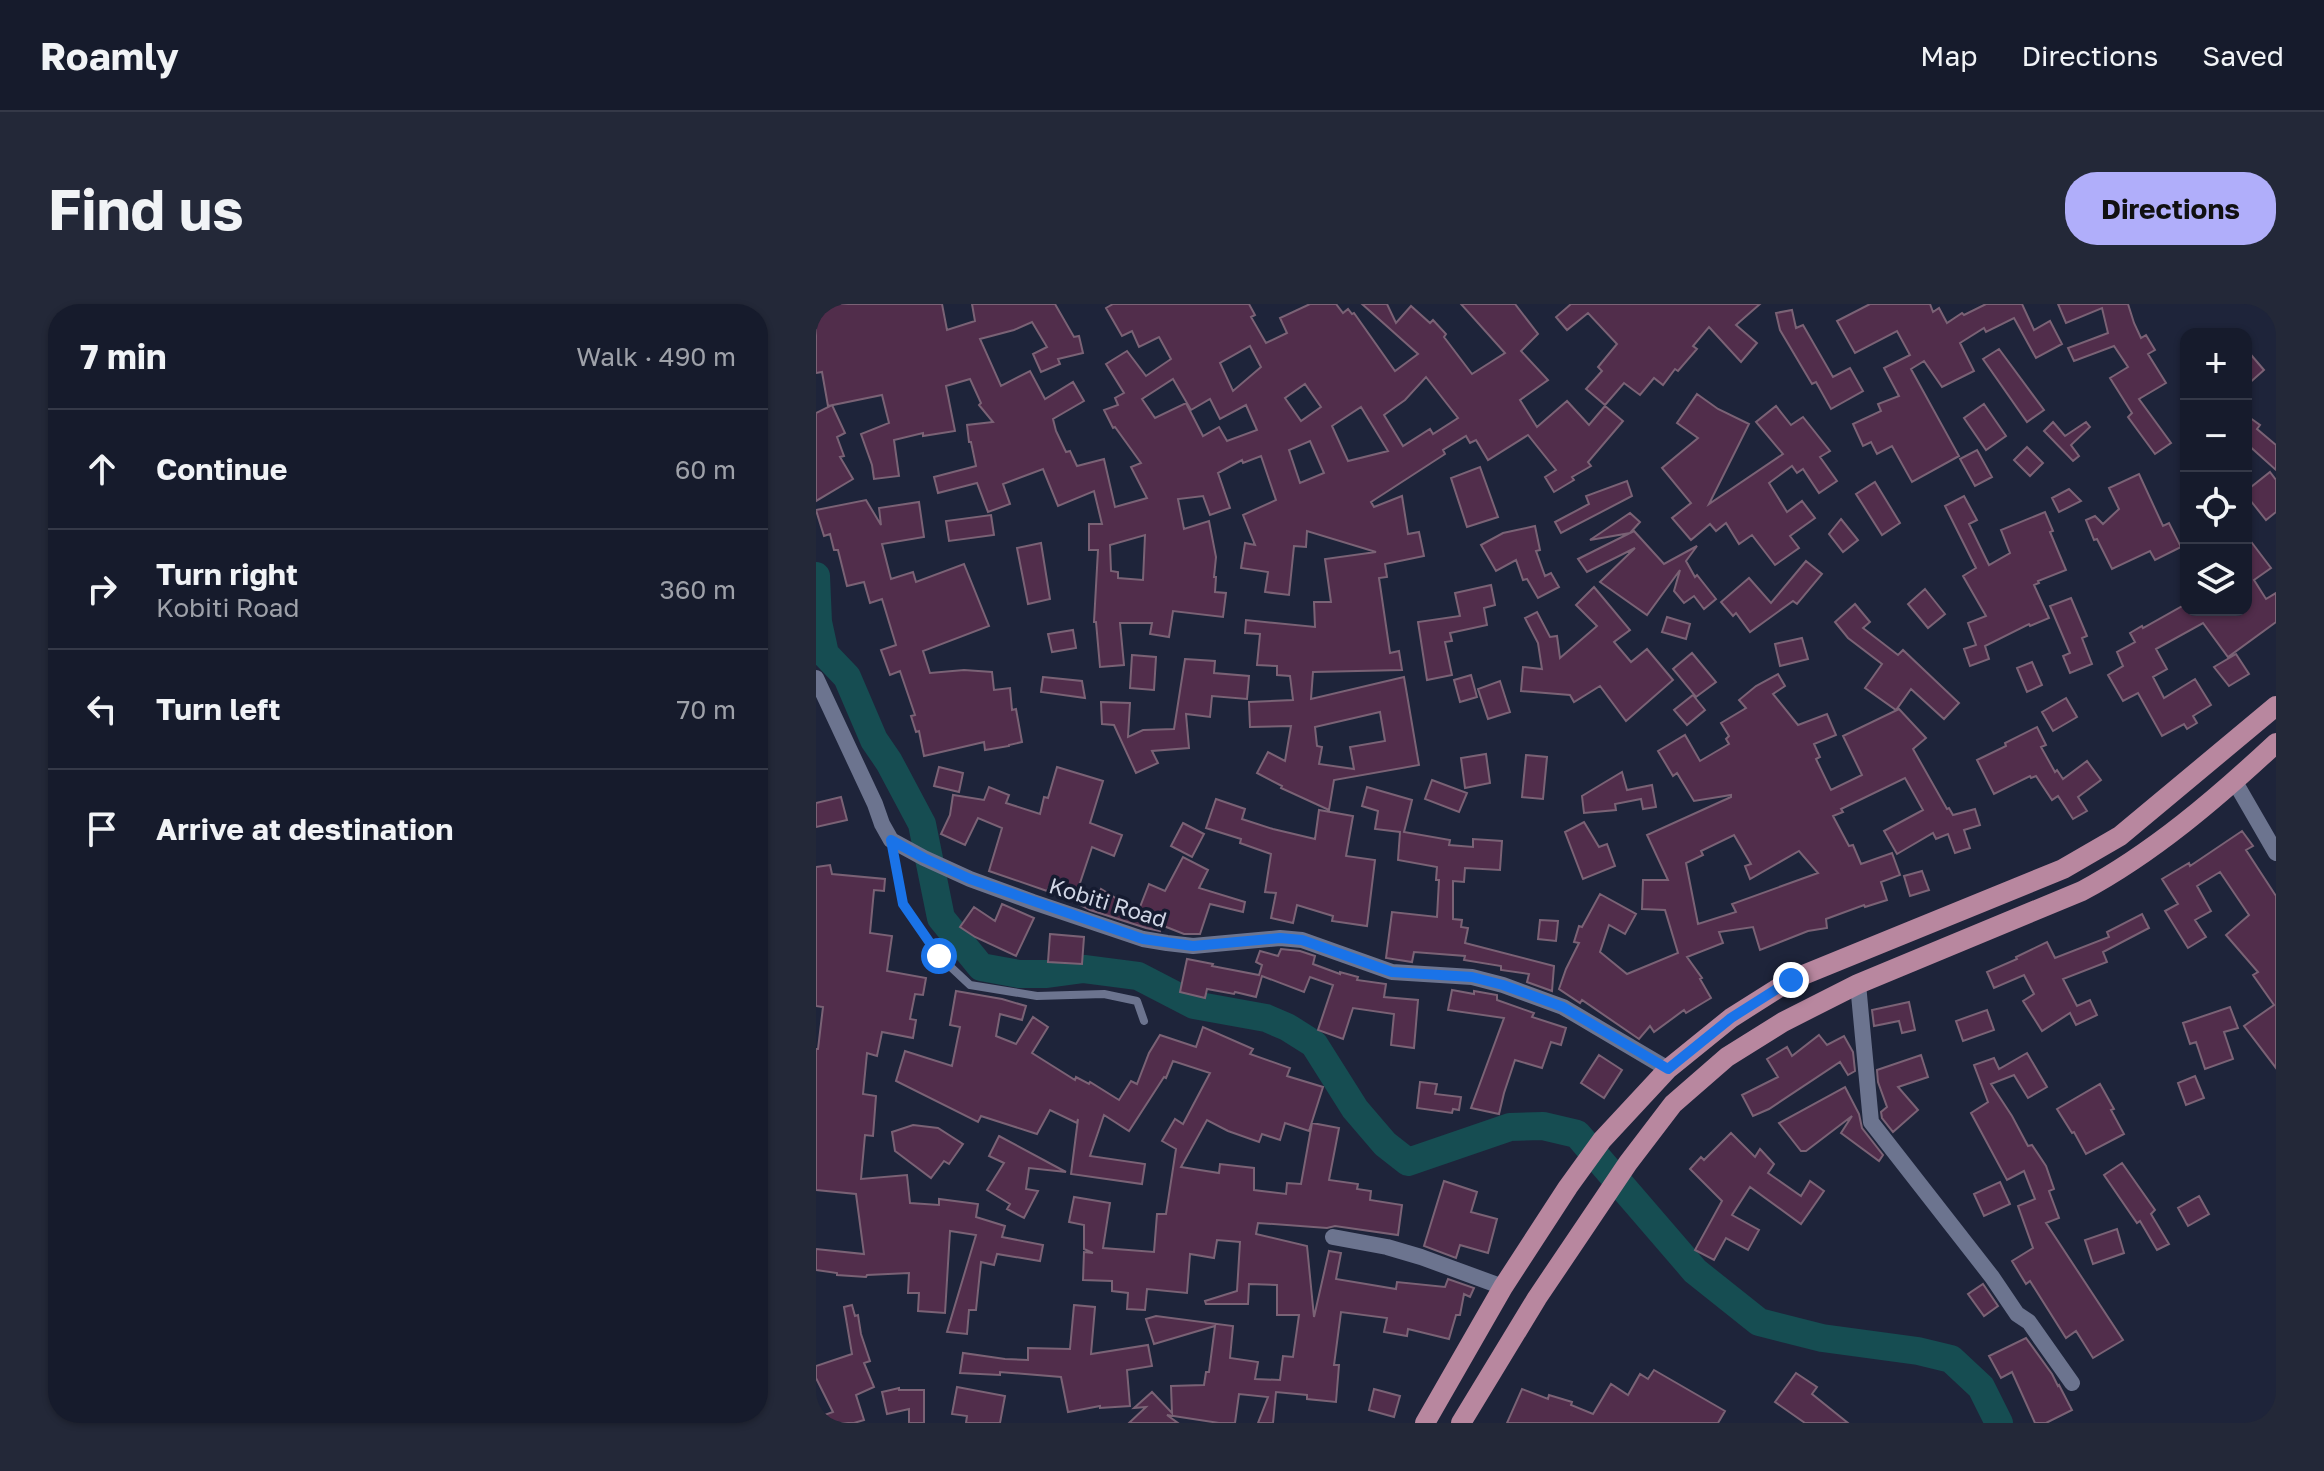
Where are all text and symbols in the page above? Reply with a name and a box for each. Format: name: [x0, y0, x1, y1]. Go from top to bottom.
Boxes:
text: Roamly: [40, 33, 179, 78]
text: Map: [1920, 39, 1977, 72]
text: Directions: [2021, 39, 2158, 72]
text: Saved: [2202, 39, 2284, 72]
button: Directions: [2065, 172, 2276, 245]
text: Find us: [48, 175, 244, 242]
map controls: [2180, 328, 2252, 616]
button: +: [2180, 328, 2252, 400]
text: 7 min: [80, 336, 167, 376]
text: Walk · 490 m: [576, 341, 736, 372]
button: −: [2180, 400, 2252, 472]
icon: ahead: [80, 447, 124, 491]
text: Continue: [156, 451, 287, 487]
text: 60 m: [675, 454, 736, 485]
button: locate: [2180, 472, 2252, 544]
button: layers: [2180, 544, 2252, 616]
text: Turn right: [156, 556, 298, 592]
icon: right: [80, 567, 124, 611]
text: 360 m: [659, 574, 736, 605]
text: Kobiti Road: [156, 592, 300, 623]
icon: left: [80, 687, 124, 731]
text: Turn left: [156, 691, 281, 727]
text: 70 m: [677, 694, 736, 725]
icon: arrive: [80, 807, 124, 851]
text: Arrive at destination: [156, 811, 453, 847]
street label: Kobiti Road: [1046, 871, 1170, 933]
route start: [921, 938, 957, 974]
route end: [1773, 962, 1809, 998]

